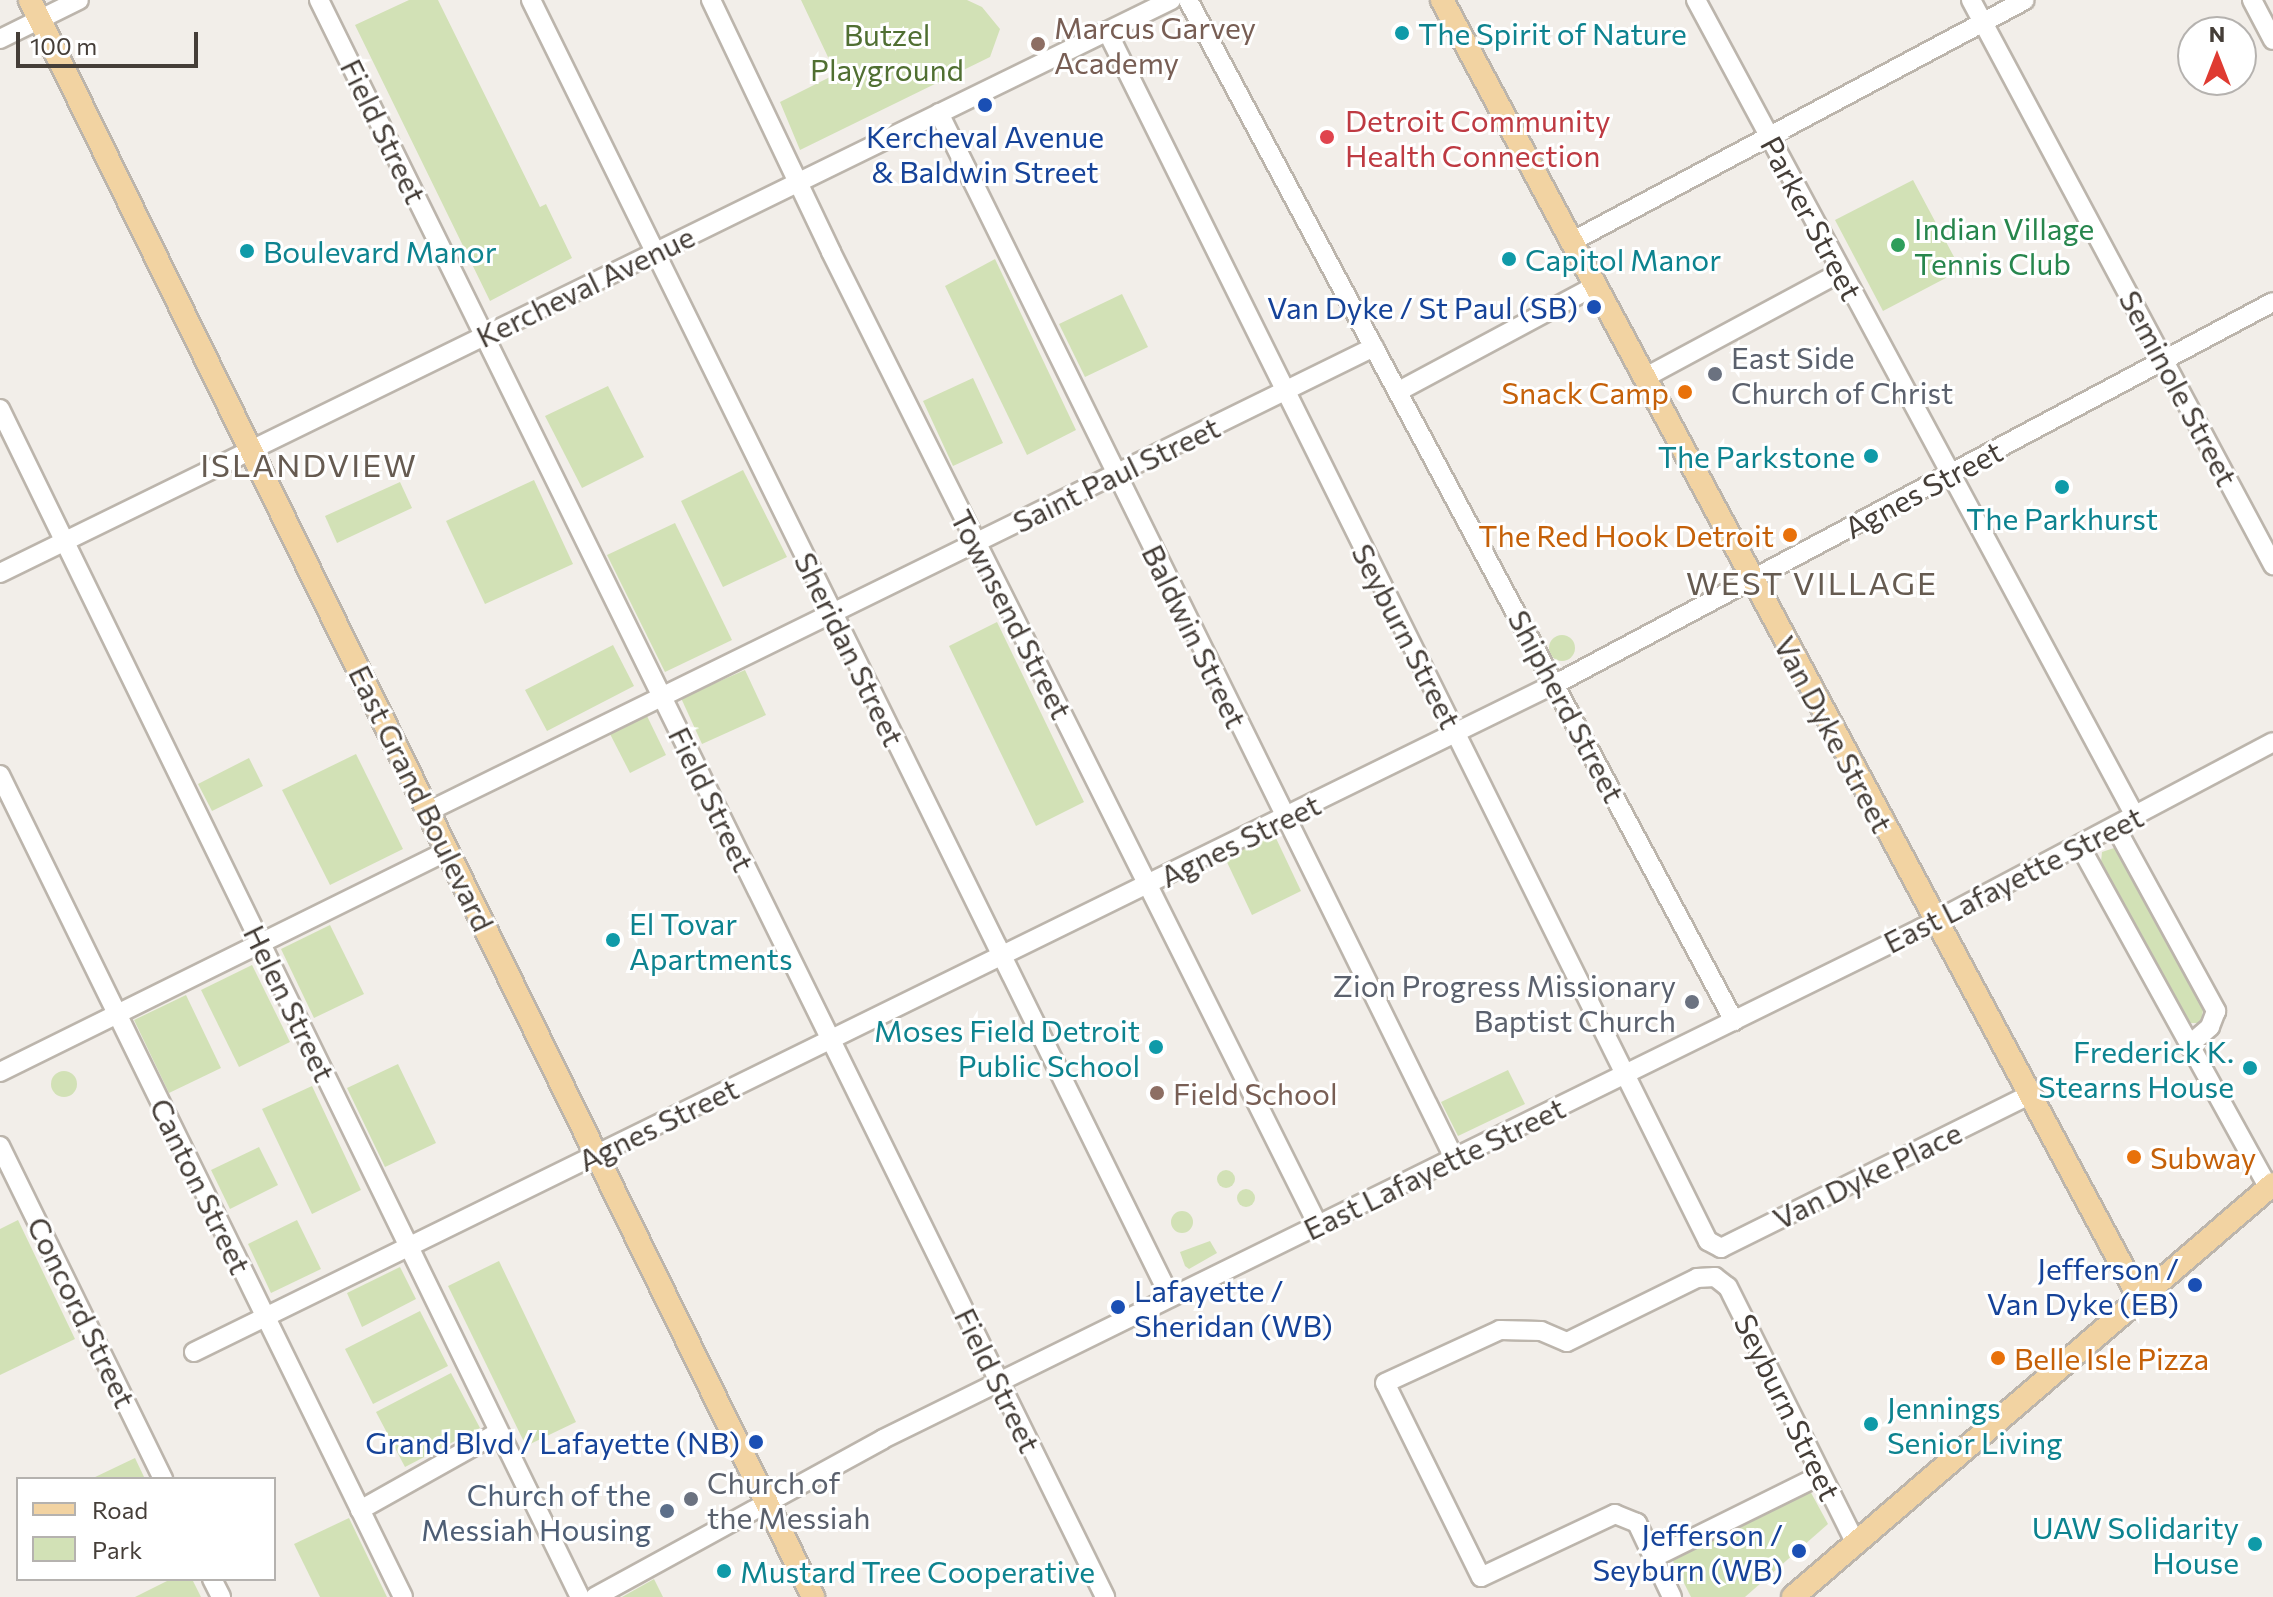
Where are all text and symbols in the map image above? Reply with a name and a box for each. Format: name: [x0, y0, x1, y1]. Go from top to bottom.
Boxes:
place label: Marcus Garvey Academy: [1054, 9, 1256, 80]
place label: The Spirit of Nature: [1418, 15, 1687, 51]
scale bar: [20, 16, 202, 66]
park label: Butzel Playground: [810, 16, 964, 86]
north arrow: [2177, 16, 2257, 96]
text: N: [2209, 20, 2225, 47]
marker: The Spirit of Nature: [1393, 24, 1411, 42]
text: 100 m: [30, 31, 97, 60]
marker: Marcus Garvey Academy: [1029, 35, 1047, 53]
street label: Field Street: [334, 53, 434, 209]
marker: Kercheval Avenue & Baldwin Street: [976, 96, 994, 114]
place label: Detroit Community Health Connection: [1345, 102, 1610, 172]
place label: Kercheval Avenue & Baldwin Street: [866, 118, 1104, 188]
marker: Detroit Community Health Connection: [1316, 126, 1338, 148]
street label: Parker Street: [1754, 130, 1870, 306]
place label: Indian Village Tennis Club: [1914, 210, 2094, 280]
street label: Kercheval Avenue: [470, 218, 700, 354]
place label: Boulevard Manor: [263, 233, 497, 269]
marker: Indian Village Tennis Club: [1889, 236, 1907, 254]
place label: Capitol Manor: [1525, 241, 1721, 277]
marker: Boulevard Manor: [238, 242, 256, 260]
marker: Capitol Manor: [1500, 250, 1518, 268]
street label: Seminole Street: [2112, 284, 2246, 492]
place label: Van Dyke / St Paul (SB): [1267, 289, 1578, 325]
marker: Van Dyke / St Paul (SB): [1585, 298, 1603, 316]
place label: East Side Church of Christ: [1731, 339, 1953, 410]
marker: East Side Church of Christ: [1706, 365, 1724, 383]
place label: Snack Camp: [1502, 374, 1669, 410]
marker: Snack Camp: [1676, 383, 1694, 401]
street label: Saint Paul Street: [1007, 408, 1225, 540]
street label: Agnes Street: [1838, 432, 2008, 546]
place label: The Parkstone: [1658, 438, 1855, 474]
district label: ISLANDVIEW: [200, 445, 418, 483]
marker: The Parkstone: [1862, 447, 1880, 465]
marker: The Parkhurst: [2053, 478, 2071, 496]
place label: The Parkhurst: [1966, 500, 2158, 536]
street label: Townsend Street: [944, 503, 1080, 725]
place label: The Red Hook Detroit: [1478, 517, 1774, 553]
marker: The Red Hook Detroit: [1781, 526, 1799, 544]
street label: Seyburn Street: [1345, 537, 1469, 735]
street label: Baldwin Street: [1135, 538, 1255, 734]
street label: Sheridan Street: [788, 546, 912, 752]
district label: WEST VILLAGE: [1686, 563, 1938, 601]
street label: Shipherd Street: [1501, 604, 1633, 808]
street label: Van Dyke Street: [1767, 630, 1901, 838]
street label: East Grand Boulevard: [342, 659, 502, 937]
street label: Field Street: [662, 721, 762, 877]
street label: Agnes Street: [1154, 786, 1326, 894]
street label: East Lafayette Street: [1877, 798, 2149, 960]
place label: El Tovar Apartments: [629, 905, 793, 976]
street label: Helen Street: [237, 919, 343, 1087]
marker: El Tovar Apartments: [604, 931, 622, 949]
place label: Zion Progress Missionary Baptist Church: [1333, 967, 1676, 1038]
marker: Zion Progress Missionary Baptist Church: [1683, 993, 1701, 1011]
place label: Moses Field Detroit Public School: [874, 1012, 1140, 1082]
place label: Frederick K. Stearns House: [2038, 1033, 2234, 1104]
marker: Moses Field Detroit Public School: [1147, 1038, 1165, 1056]
marker: Frederick K. Stearns House: [2241, 1059, 2259, 1077]
street label: Agnes Street: [572, 1070, 744, 1178]
place label: Field School: [1173, 1075, 1338, 1111]
marker: Field School: [1148, 1084, 1166, 1102]
street label: East Lafayette Street: [1297, 1089, 1571, 1247]
street label: Canton Street: [143, 1092, 259, 1280]
street label: Van Dyke Place: [1767, 1114, 1967, 1236]
place label: Subway: [2150, 1139, 2256, 1175]
marker: Subway: [2125, 1148, 2143, 1166]
street label: Concord Street: [20, 1211, 144, 1413]
place label: Jefferson / Van Dyke (EB): [1987, 1250, 2179, 1320]
place label: Lafayette / Sheridan (WB): [1134, 1272, 1333, 1342]
marker: Jefferson / Van Dyke (EB): [2186, 1276, 2204, 1294]
marker: Lafayette / Sheridan (WB): [1109, 1298, 1127, 1316]
street label: Field Street: [948, 1302, 1048, 1458]
street label: Seyburn Street: [1727, 1308, 1849, 1506]
place label: Belle Isle Pizza: [2014, 1340, 2209, 1376]
marker: Belle Isle Pizza: [1989, 1349, 2007, 1367]
place label: Jennings Senior Living: [1887, 1389, 2062, 1460]
marker: Jennings Senior Living: [1862, 1415, 1880, 1433]
place label: Grand Blvd / Lafayette (NB): [365, 1424, 740, 1460]
marker: Grand Blvd / Lafayette (NB): [747, 1433, 765, 1451]
place label: Church of the Messiah: [707, 1464, 870, 1534]
place label: Church of the Messiah Housing: [421, 1476, 651, 1546]
legend: [16, 1477, 276, 1581]
marker: Church of the Messiah: [682, 1490, 700, 1508]
text: Road: [92, 1495, 148, 1524]
marker: Church of the Messiah Housing: [658, 1502, 676, 1520]
place label: UAW Solidarity House: [2032, 1509, 2239, 1580]
place label: Jefferson / Seyburn (WB): [1592, 1516, 1783, 1586]
text: Park: [92, 1535, 142, 1564]
marker: UAW Solidarity House: [2246, 1535, 2264, 1553]
marker: Jefferson / Seyburn (WB): [1790, 1542, 1808, 1560]
place label: Mustard Tree Cooperative: [740, 1553, 1095, 1589]
marker: Mustard Tree Cooperative: [715, 1562, 733, 1580]

